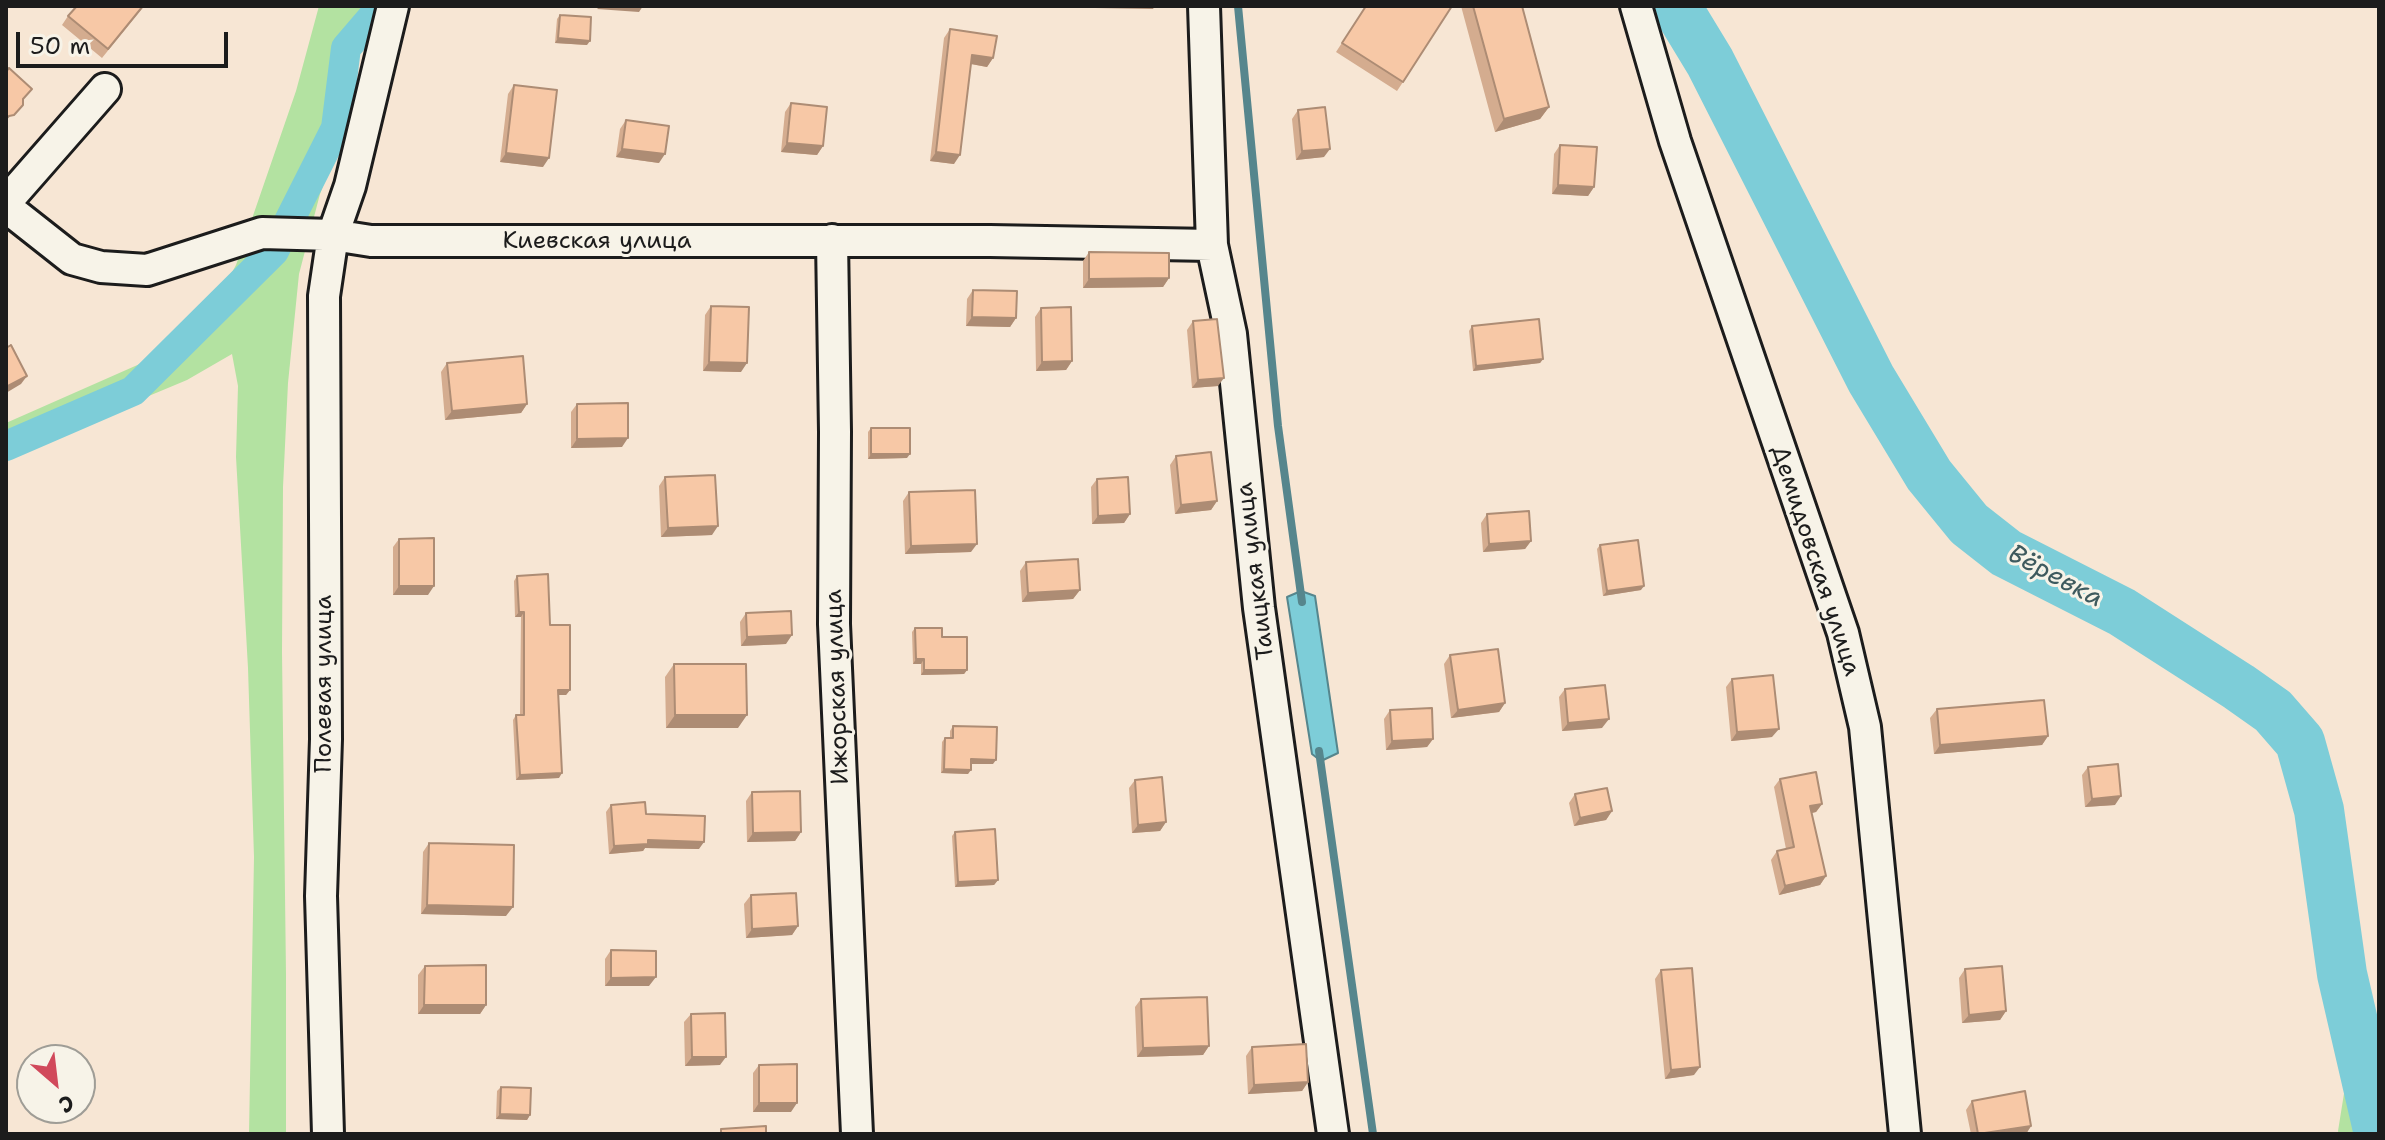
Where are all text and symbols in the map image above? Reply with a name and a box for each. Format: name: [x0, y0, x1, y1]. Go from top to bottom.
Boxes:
scale bar: [20, 16, 232, 66]
text: 50 m: [30, 30, 90, 62]
street label: Киевская улица: [502, 228, 692, 256]
street label: Демидовская улица: [1764, 442, 1866, 680]
street label: Таицкая улица: [1231, 481, 1281, 661]
water label: Вёревка: [2002, 539, 2108, 615]
street label: Ижорская улица: [820, 589, 856, 785]
street label: Полевая улица: [311, 595, 339, 773]
north arrow: [16, 1044, 96, 1124]
text: С: [54, 1088, 79, 1120]

